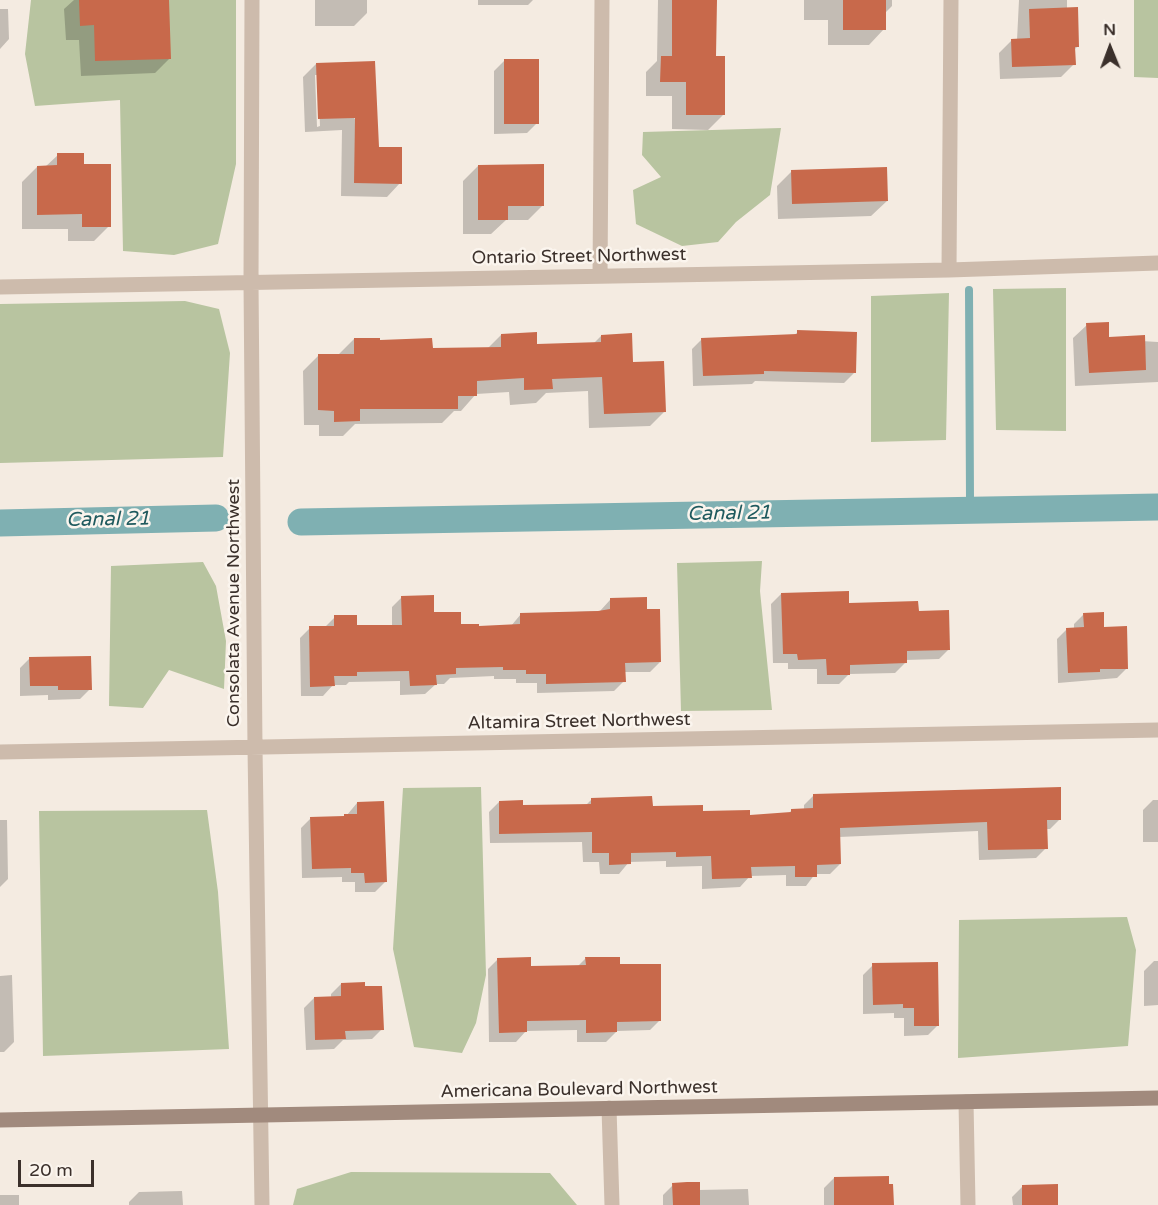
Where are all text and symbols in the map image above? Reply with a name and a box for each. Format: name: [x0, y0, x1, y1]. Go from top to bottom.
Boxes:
north arrow: [1080, 18, 1140, 78]
text: N: [1103, 20, 1116, 40]
street label: Ontario Street Northwest: [471, 244, 687, 270]
street label: Consolata Avenue Northwest: [223, 479, 245, 727]
water label: Canal 21: [687, 501, 771, 527]
water label: Canal 21: [66, 507, 150, 533]
street label: Altamira Street Northwest: [467, 709, 691, 735]
street label: Americana Boulevard Northwest: [440, 1077, 718, 1103]
scale bar: [21, 1148, 98, 1186]
text: 20 m: [29, 1159, 73, 1181]

